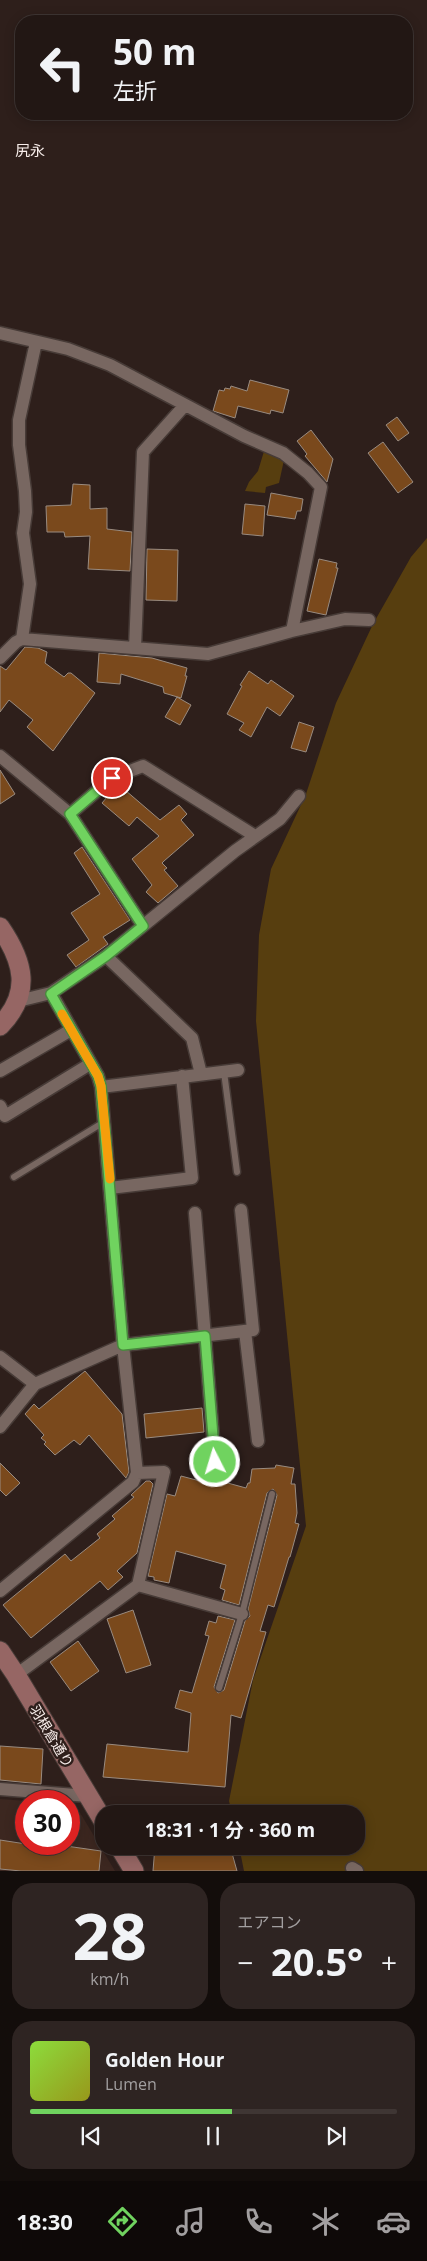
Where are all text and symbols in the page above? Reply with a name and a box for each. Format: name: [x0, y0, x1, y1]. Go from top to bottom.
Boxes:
text: 50 m: [113, 28, 196, 75]
icon: left: [30, 35, 95, 100]
text: 左折: [113, 75, 157, 105]
district label: 尻永: [15, 140, 45, 160]
pin: [91, 757, 133, 799]
icon: arrive: [98, 764, 126, 792]
position arrow: [188, 1435, 240, 1487]
street label: 羽根倉通り: [26, 1701, 78, 1771]
speed limit sign: 30: [15, 1790, 80, 1855]
text: 18:31 · 1 分 · 360 m: [145, 1817, 315, 1843]
text: 28: [73, 1891, 147, 1979]
text: エアコン: [238, 1911, 302, 1933]
text: 20.5°: [271, 1935, 363, 1987]
text: −: [238, 1943, 254, 1981]
text: +: [381, 1943, 397, 1981]
text: km/h: [90, 1968, 129, 1990]
text: Golden Hour: [105, 2047, 224, 2073]
text: Lumen: [105, 2073, 157, 2095]
icon: previous: [77, 2122, 105, 2150]
icon: pause: [199, 2122, 227, 2150]
icon: next: [322, 2122, 350, 2150]
icon: directions: [105, 2204, 140, 2239]
icon: music: [173, 2204, 208, 2239]
icon: phone: [241, 2204, 276, 2239]
icon: climate: [308, 2204, 343, 2239]
icon: car: [376, 2204, 411, 2239]
text: 18:30: [16, 2206, 73, 2236]

